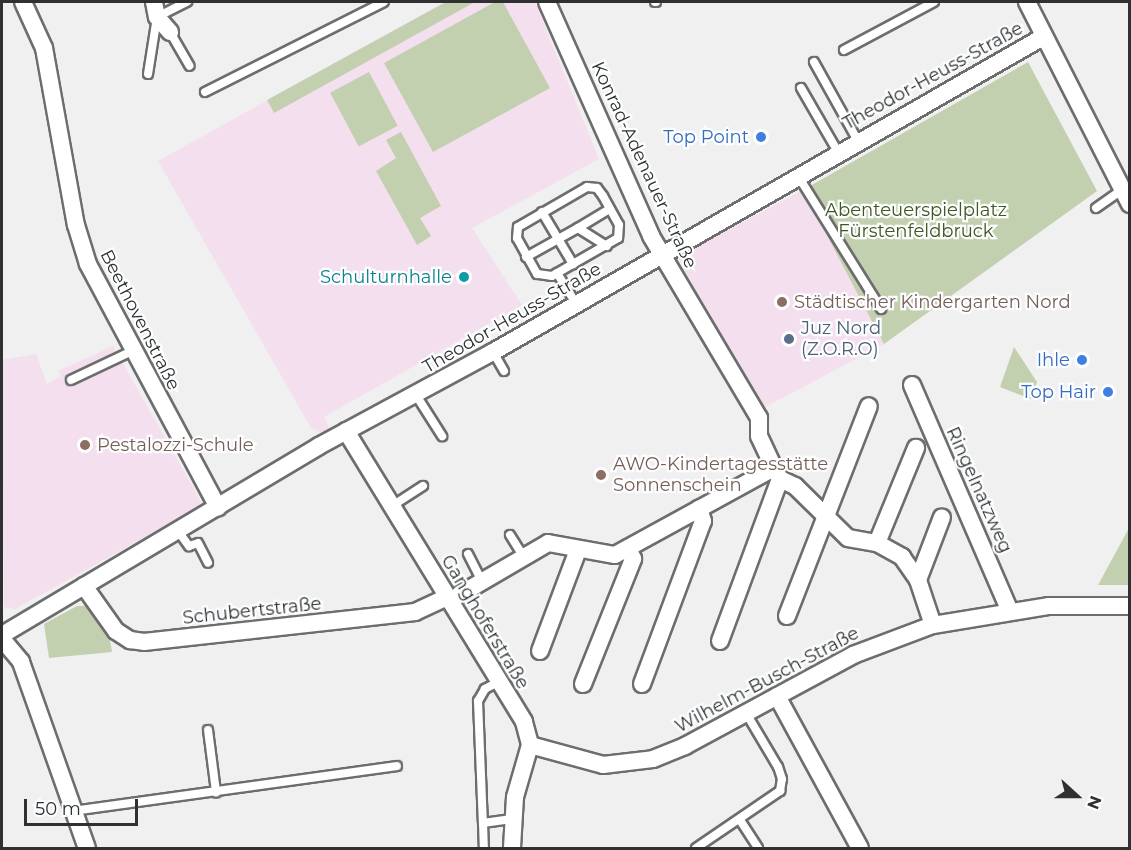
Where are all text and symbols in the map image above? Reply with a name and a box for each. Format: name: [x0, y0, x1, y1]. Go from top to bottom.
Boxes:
street label: Theodor-Heuss-Straße: [839, 18, 1027, 134]
street label: Konrad-Adenauer-Straße: [587, 58, 701, 272]
place label: Top Point: [663, 126, 749, 148]
marker: Top Point: [754, 130, 768, 144]
park label: Abenteuerspielplatz Fürstenfeldbruck: [825, 200, 1007, 242]
street label: Beethovenstraße: [95, 246, 185, 394]
street label: Theodor-Heuss-Straße: [419, 258, 605, 378]
place label: Schulturnhalle: [320, 266, 452, 288]
marker: Schulturnhalle: [457, 270, 471, 284]
place label: Städtischer Kindergarten Nord: [794, 291, 1071, 313]
marker: Städtischer Kindergarten Nord: [775, 295, 789, 309]
place label: Juz Nord (Z.O.R.O): [801, 318, 881, 360]
marker: Juz Nord (Z.O.R.O): [782, 332, 796, 346]
place label: Ihle: [1037, 349, 1070, 371]
marker: Ihle: [1075, 353, 1089, 367]
place label: Top Hair: [1021, 381, 1096, 403]
marker: Top Hair: [1101, 385, 1115, 399]
street label: Ringelnatzweg: [941, 424, 1017, 556]
place label: Pestalozzi-Schule: [97, 434, 254, 456]
marker: Pestalozzi-Schule: [78, 438, 92, 452]
place label: AWO-Kindertagesstätte Sonnenschein: [613, 454, 828, 496]
marker: AWO-Kindertagesstätte Sonnenschein: [594, 468, 608, 482]
street label: Ganghoferstraße: [436, 551, 534, 693]
street label: Schubertstraße: [182, 593, 322, 629]
street label: Wilhelm-Busch-Straße: [672, 622, 862, 738]
north arrow: [1047, 766, 1107, 826]
scale bar: [27, 787, 141, 825]
text: N: [1083, 793, 1105, 812]
text: 50 m: [35, 798, 81, 820]

